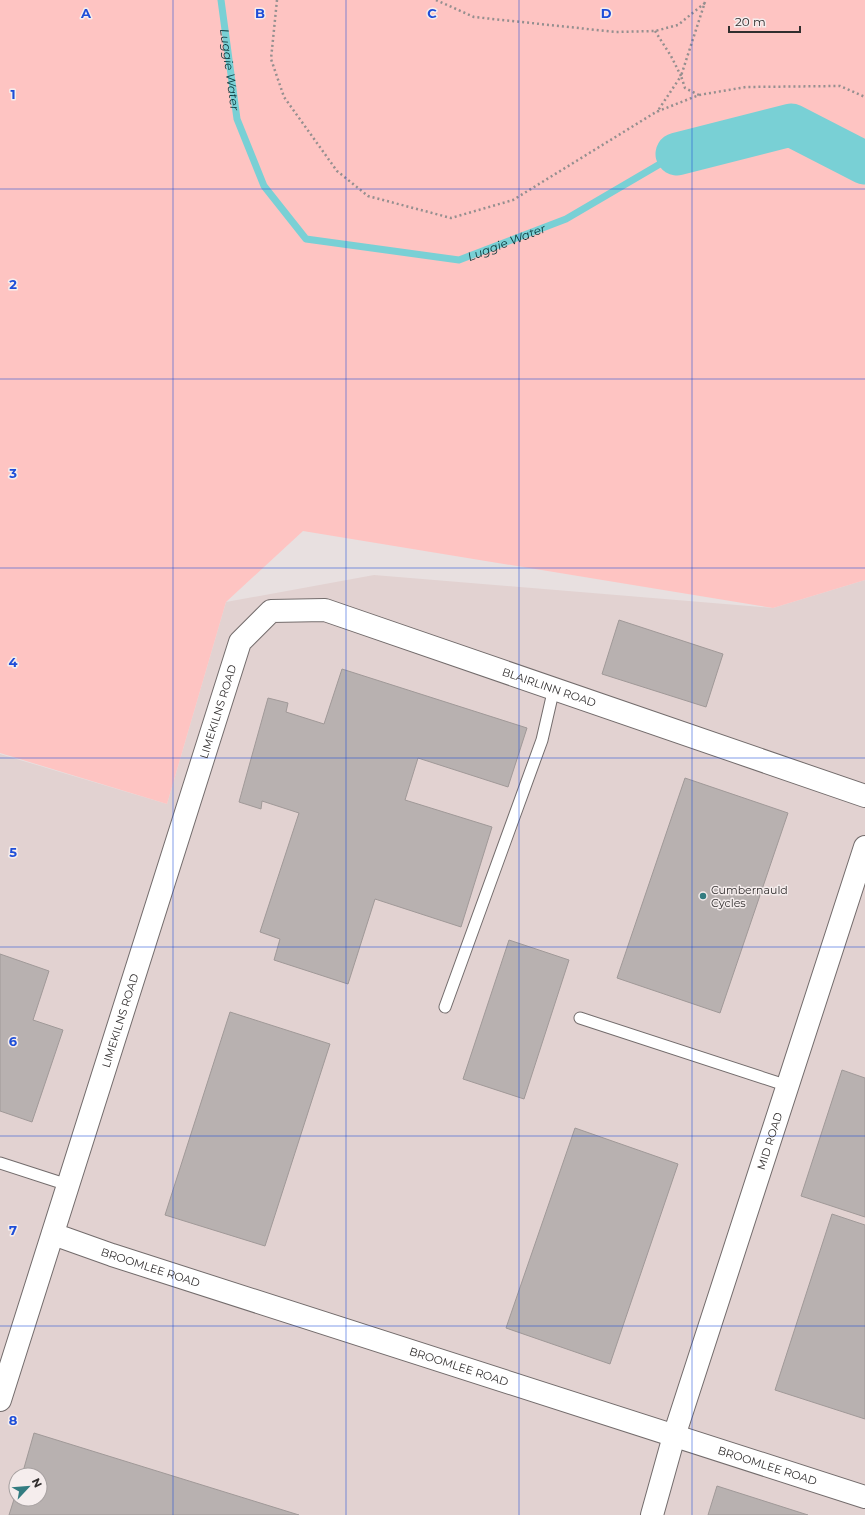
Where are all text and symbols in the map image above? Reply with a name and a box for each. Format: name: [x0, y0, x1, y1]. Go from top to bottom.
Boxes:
text: A: [80, 5, 92, 21]
text: B: [255, 5, 265, 21]
text: C: [427, 5, 437, 21]
text: D: [601, 5, 612, 21]
scale bar: [729, 8, 800, 34]
text: 20 m: [735, 14, 766, 29]
water label: Luggie Water: [217, 28, 243, 111]
text: 1: [10, 86, 16, 102]
water label: Luggie Water: [465, 220, 548, 264]
text: 2: [9, 276, 17, 292]
text: 3: [8, 465, 17, 481]
text: 4: [9, 654, 18, 670]
street label: LIMEKILNS ROAD: [196, 663, 239, 761]
street label: BLAIRLINN ROAD: [500, 665, 598, 710]
text: 5: [9, 844, 17, 860]
place label: Cumbernauld Cycles: [711, 883, 788, 910]
marker: Cumbernauld Cycles: [698, 891, 708, 901]
street label: LIMEKILNS ROAD: [99, 972, 142, 1069]
text: 6: [9, 1033, 18, 1049]
street label: MID ROAD: [754, 1110, 786, 1172]
text: 7: [9, 1222, 17, 1238]
street label: BROOMLEE ROAD: [99, 1245, 202, 1290]
street label: BROOMLEE ROAD: [408, 1344, 510, 1389]
text: 8: [9, 1412, 18, 1428]
street label: BROOMLEE ROAD: [716, 1443, 819, 1488]
north arrow: [8, 1467, 48, 1507]
text: N: [29, 1476, 45, 1490]

